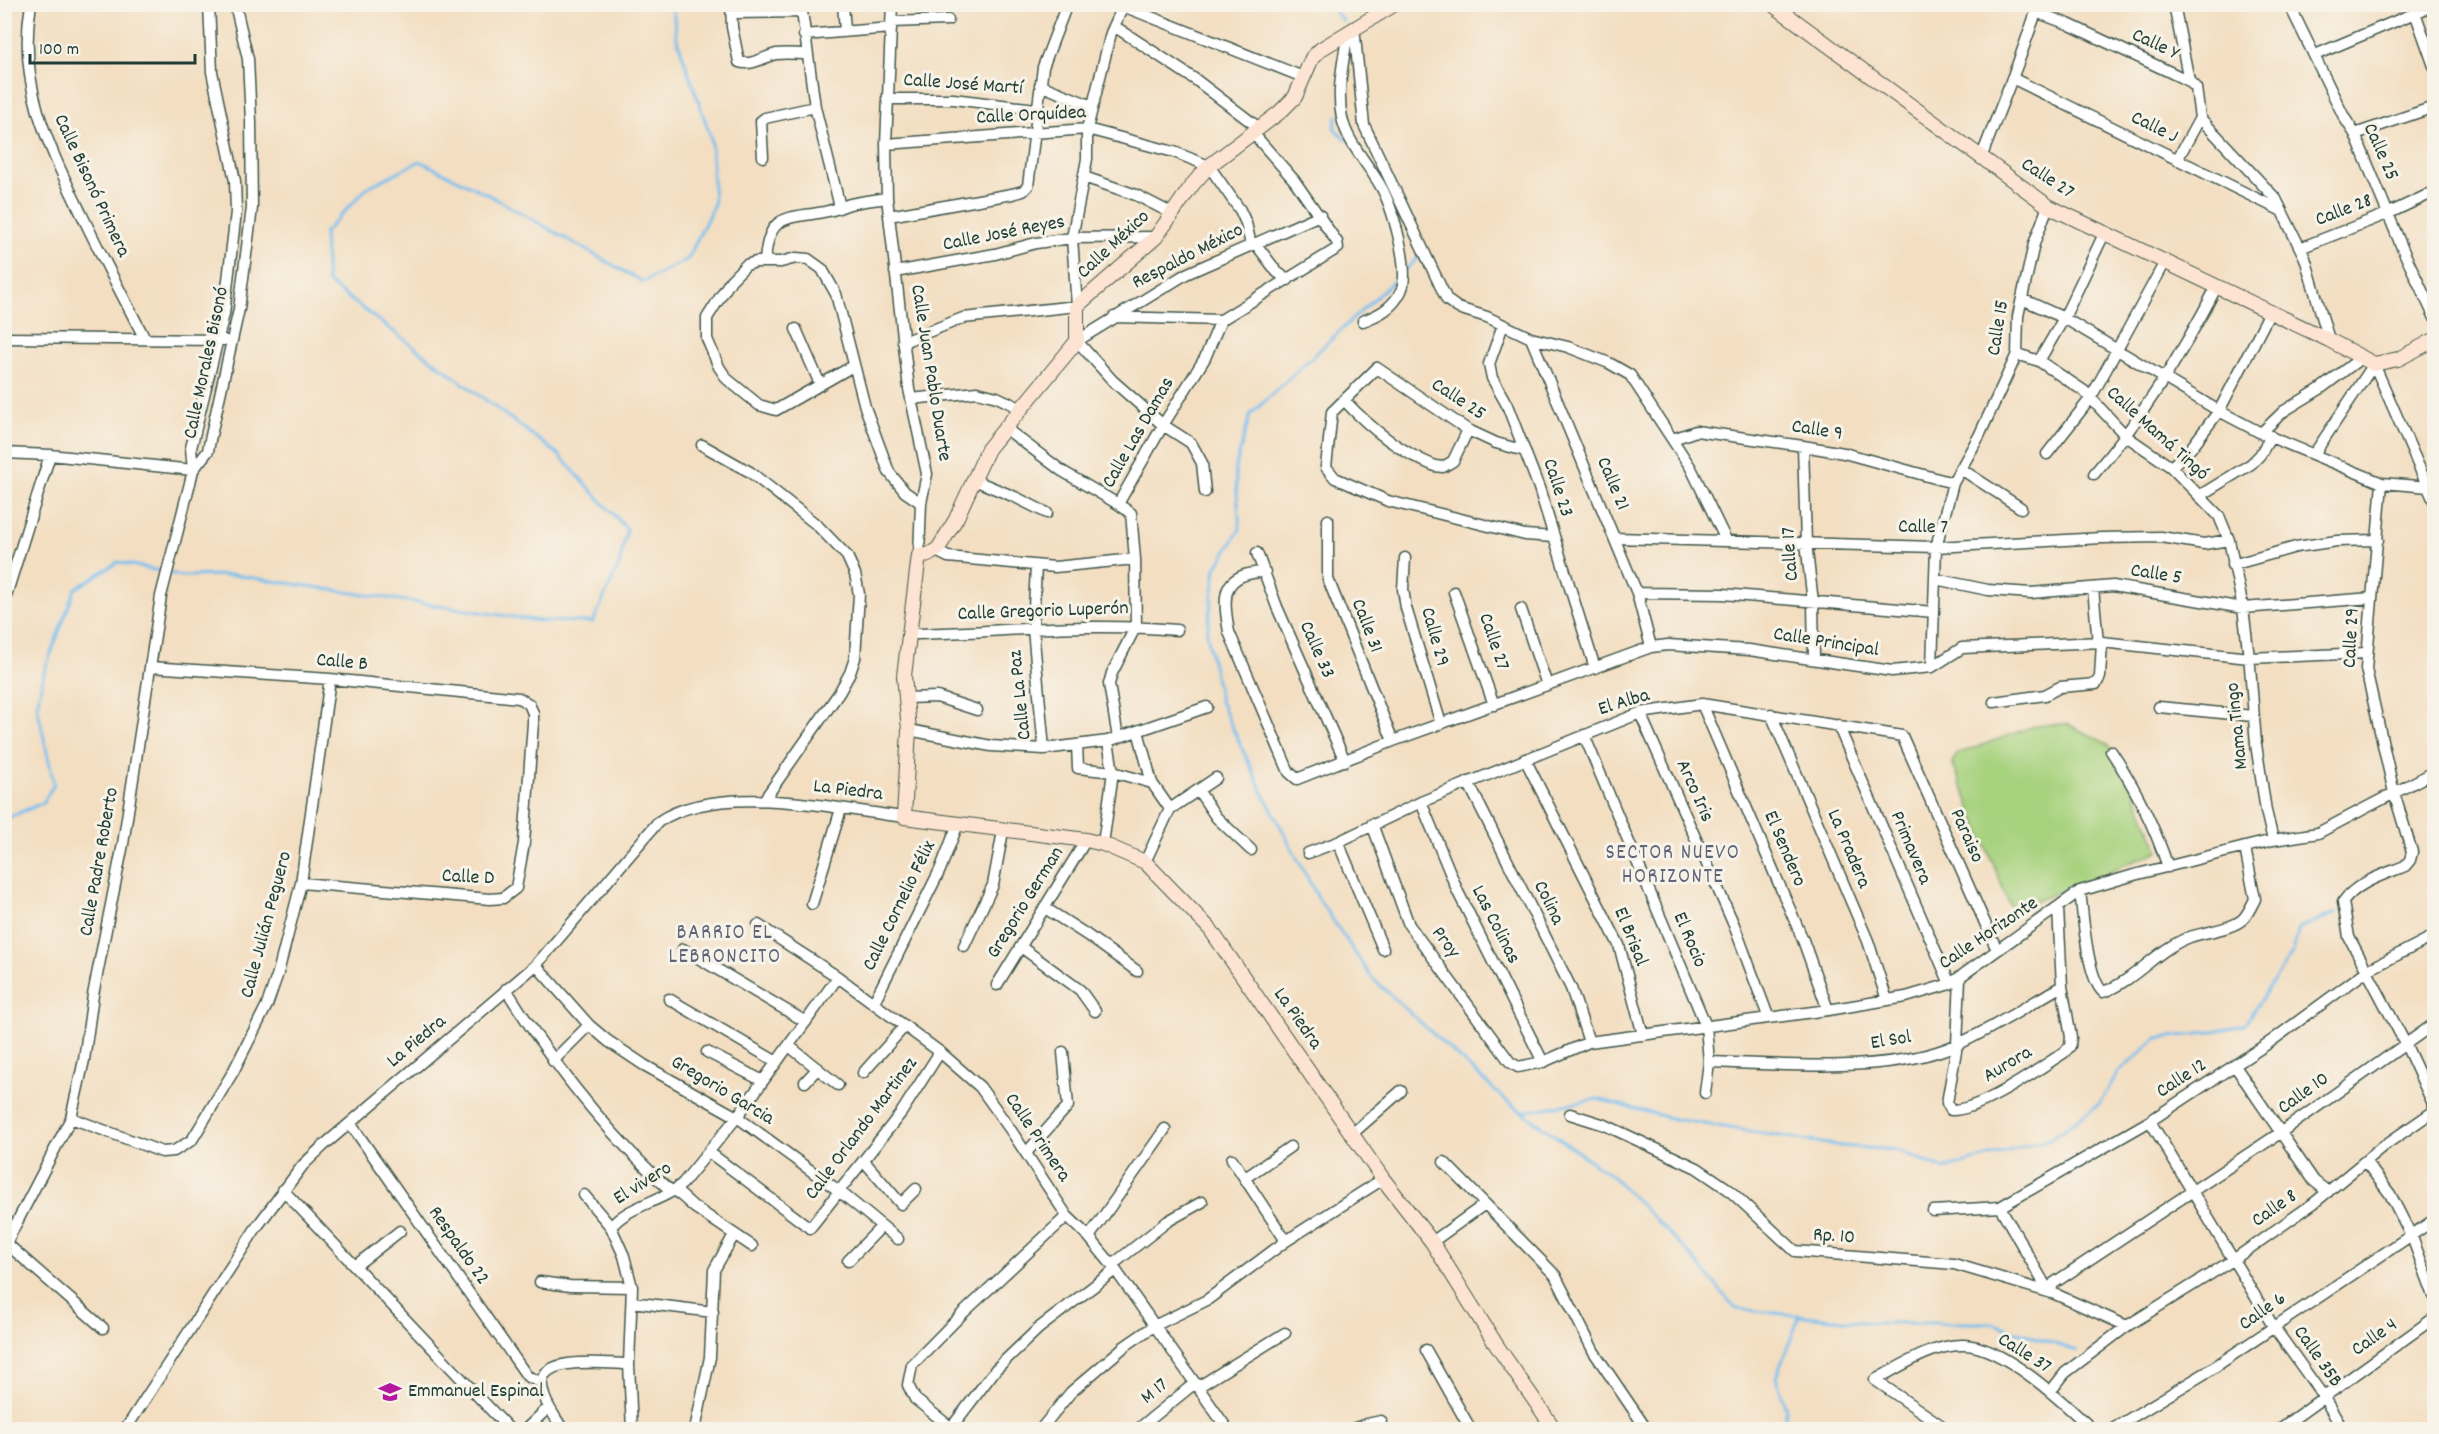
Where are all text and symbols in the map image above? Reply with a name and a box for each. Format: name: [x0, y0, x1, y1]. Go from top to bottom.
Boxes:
street label: Calle Y: [2127, 22, 2184, 68]
scale bar: [30, 27, 195, 65]
text: 100 m: [39, 38, 79, 63]
street label: Calle José Martí: [902, 67, 1025, 103]
street label: Calle Orquídea: [975, 99, 1087, 133]
street label: Calle J: [2126, 105, 2182, 151]
street label: Calle Bisonó Primera: [46, 110, 137, 263]
street label: Calle 25: [2355, 119, 2405, 185]
street label: Calle 27: [2015, 151, 2079, 207]
street label: Calle 28: [2311, 187, 2377, 235]
street label: Calle México: [1071, 204, 1157, 286]
street label: Calle José Reyes: [941, 208, 1067, 260]
street label: Respaldo México: [1127, 217, 1249, 297]
street label: Calle Juan Pablo Duarte: [902, 283, 958, 464]
street label: Calle Morales Bisonó: [177, 284, 237, 442]
street label: Calle 15: [1981, 298, 2017, 358]
street label: Calle Las Damas: [1096, 372, 1182, 494]
street label: Calle 25: [1425, 372, 1491, 428]
street label: Calle Mamá Tingó: [2099, 380, 2215, 488]
street label: Calle 9: [1789, 413, 1845, 449]
street label: Calle 21: [1588, 453, 1636, 515]
street label: Calle 23: [1534, 455, 1580, 521]
street label: Calle 7: [1898, 514, 1948, 542]
street label: Calle 17: [1775, 526, 1807, 582]
street label: Calle 5: [2128, 557, 2184, 593]
street label: Calle Gregorio Luperón: [957, 595, 1129, 629]
street label: Calle 31: [1343, 595, 1389, 657]
street label: Calle 29: [1412, 604, 1456, 670]
street label: Calle 29: [2336, 607, 2368, 669]
street label: Calle 27: [1470, 610, 1516, 674]
street label: Calle 33: [1291, 617, 1341, 683]
street label: Calle Principal: [1771, 621, 1881, 665]
street label: Calle B: [315, 647, 369, 679]
street label: Calle La Paz: [1002, 648, 1040, 741]
street label: Mama Tingo: [2220, 681, 2256, 771]
street label: El Alba: [1595, 682, 1654, 724]
street label: Arco Iris: [1668, 755, 1720, 827]
street label: La Piedra: [812, 773, 885, 809]
street label: Calle Padre Roberto: [73, 785, 127, 939]
street label: La Pradera: [1819, 805, 1877, 893]
street label: Paraiso: [1942, 805, 1990, 867]
street label: El Sendero: [1756, 807, 1813, 891]
street label: Primavera: [1882, 807, 1938, 890]
street label: Calle Cornelio Félix: [856, 836, 944, 976]
district label: SECTOR NUEVO HORIZONTE: [1606, 839, 1740, 893]
street label: Gregorio German: [980, 842, 1072, 964]
street label: Calle Julián Peguero: [234, 849, 300, 1001]
street label: Calle D: [441, 863, 495, 893]
street label: Colina: [1525, 876, 1571, 930]
street label: Las Colinas: [1463, 881, 1527, 969]
street label: Calle Horizonte: [1934, 890, 2044, 978]
street label: El Brisal: [1605, 903, 1655, 971]
street label: El Rocio: [1665, 908, 1713, 972]
district label: BARRIO EL LEBRONCITO: [668, 919, 782, 973]
street label: Proy: [1424, 921, 1467, 966]
street label: La Piedra: [1265, 982, 1329, 1056]
street label: La Piedra: [381, 1008, 453, 1075]
street label: El Sol: [1869, 1024, 1914, 1058]
street label: Aurora: [1978, 1039, 2038, 1091]
street label: Gregorio Garcia: [665, 1049, 780, 1133]
street label: Calle Orlando Martinez: [799, 1051, 925, 1206]
street label: Calle 12: [2151, 1052, 2213, 1106]
street label: Calle 10: [2273, 1066, 2335, 1122]
street label: Calle Primera: [997, 1088, 1077, 1188]
street label: El vivero: [608, 1155, 678, 1213]
street label: Calle 8: [2246, 1183, 2304, 1235]
street label: Respaldo 22: [421, 1201, 495, 1291]
street label: Rp. 10: [1812, 1222, 1856, 1252]
street label: Calle 6: [2234, 1286, 2292, 1338]
street label: Calle 4: [2346, 1312, 2404, 1364]
street label: Calle 35B: [2286, 1320, 2348, 1394]
street label: Calle 37: [1992, 1327, 2056, 1381]
street label: M 17: [1135, 1372, 1175, 1412]
place label: Emmanuel Espinal: [408, 1378, 544, 1406]
school or university icon: Emmanuel Espinal: [377, 1379, 403, 1405]

